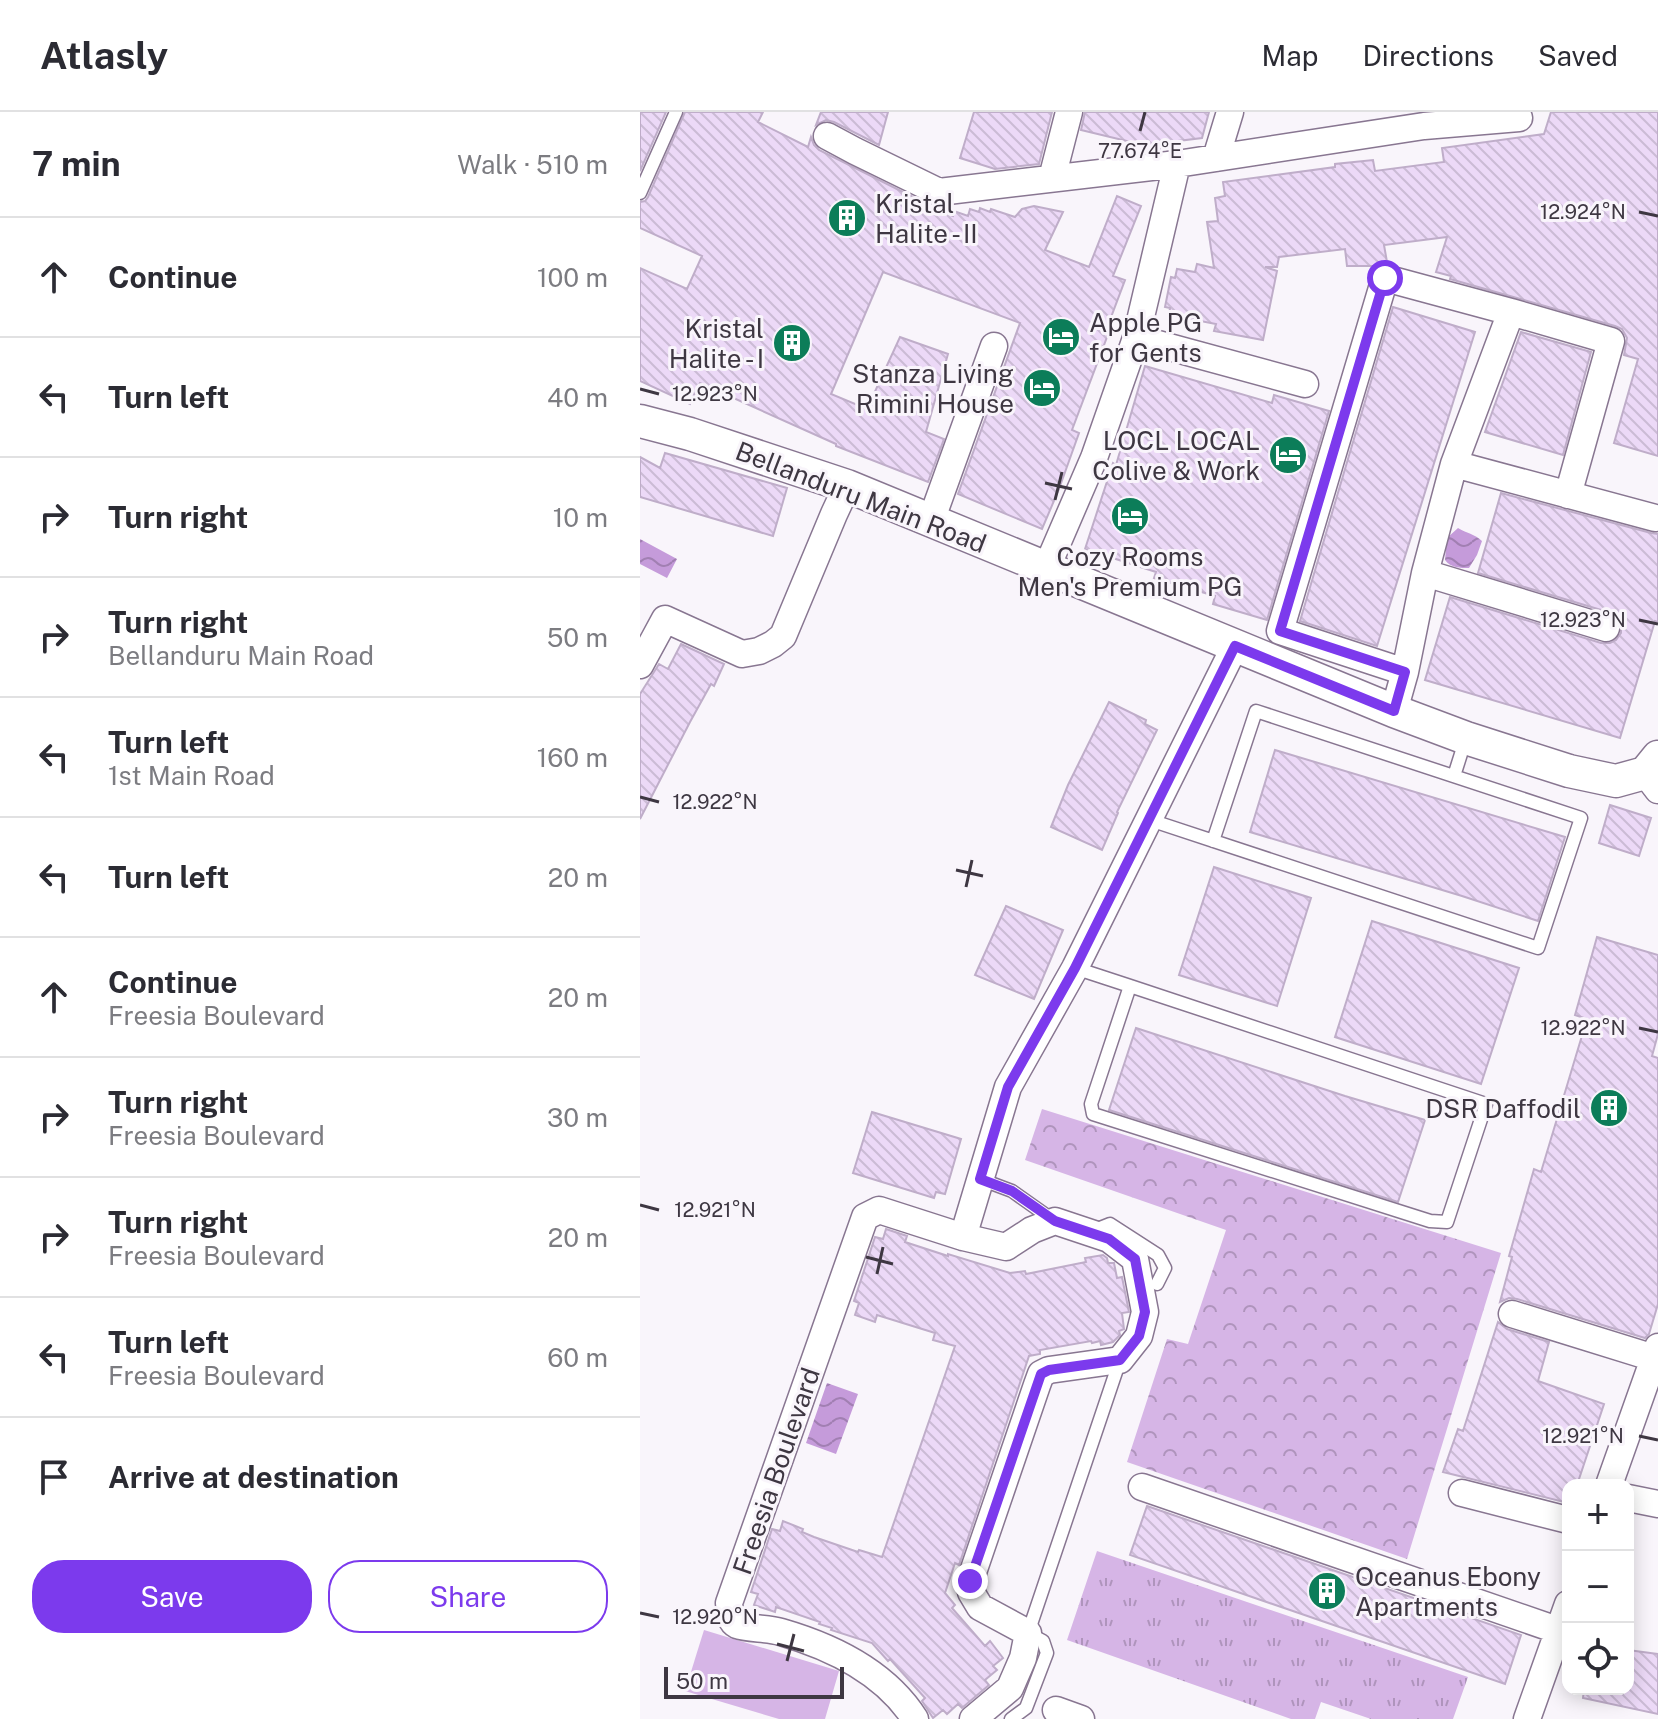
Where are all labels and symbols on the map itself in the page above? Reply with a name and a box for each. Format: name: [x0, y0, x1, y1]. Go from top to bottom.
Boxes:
text: 77.674°E: [1098, 139, 1182, 163]
place label: Kristal Halite - II: [875, 188, 978, 249]
building icon: Kristal Halite - II: [826, 197, 868, 239]
text: 12.924°N: [1540, 200, 1626, 224]
route start: [1367, 260, 1403, 296]
place label: Apple PG for Gents: [1089, 307, 1202, 368]
place label: Kristal Halite - I: [669, 313, 764, 374]
hotel icon: Apple PG for Gents: [1040, 316, 1082, 358]
building icon: Kristal Halite - I: [771, 322, 813, 364]
place label: Stanza Living Rimini House: [852, 358, 1014, 419]
hotel icon: Stanza Living Rimini House: [1021, 367, 1063, 409]
text: 12.923°N: [672, 382, 758, 406]
place label: LOCL LOCAL Colive & Work: [1092, 425, 1260, 486]
hotel icon: LOCL LOCAL Colive & Work: [1267, 434, 1309, 476]
street label: Bellanduru Main Road: [731, 435, 991, 559]
hotel icon: Cozy Rooms Men's Premium PG: [1109, 495, 1151, 537]
place label: Cozy Rooms Men's Premium PG: [1018, 541, 1242, 602]
text: 12.923°N: [1540, 608, 1626, 632]
text: 12.922°N: [672, 790, 758, 814]
text: 12.922°N: [1540, 1016, 1626, 1040]
building icon: DSR Daffodil: [1588, 1087, 1630, 1129]
place label: DSR Daffodil: [1425, 1093, 1581, 1124]
text: 12.921°N: [674, 1198, 756, 1222]
street label: Freesia Boulevard: [726, 1363, 826, 1579]
text: 12.921°N: [1542, 1424, 1624, 1448]
place label: Oceanus Ebony Apartments: [1355, 1561, 1541, 1622]
route end: [952, 1563, 988, 1599]
building icon: Oceanus Ebony Apartments: [1306, 1570, 1348, 1612]
text: 12.920°N: [672, 1605, 758, 1629]
scale bar: [664, 1663, 844, 1699]

